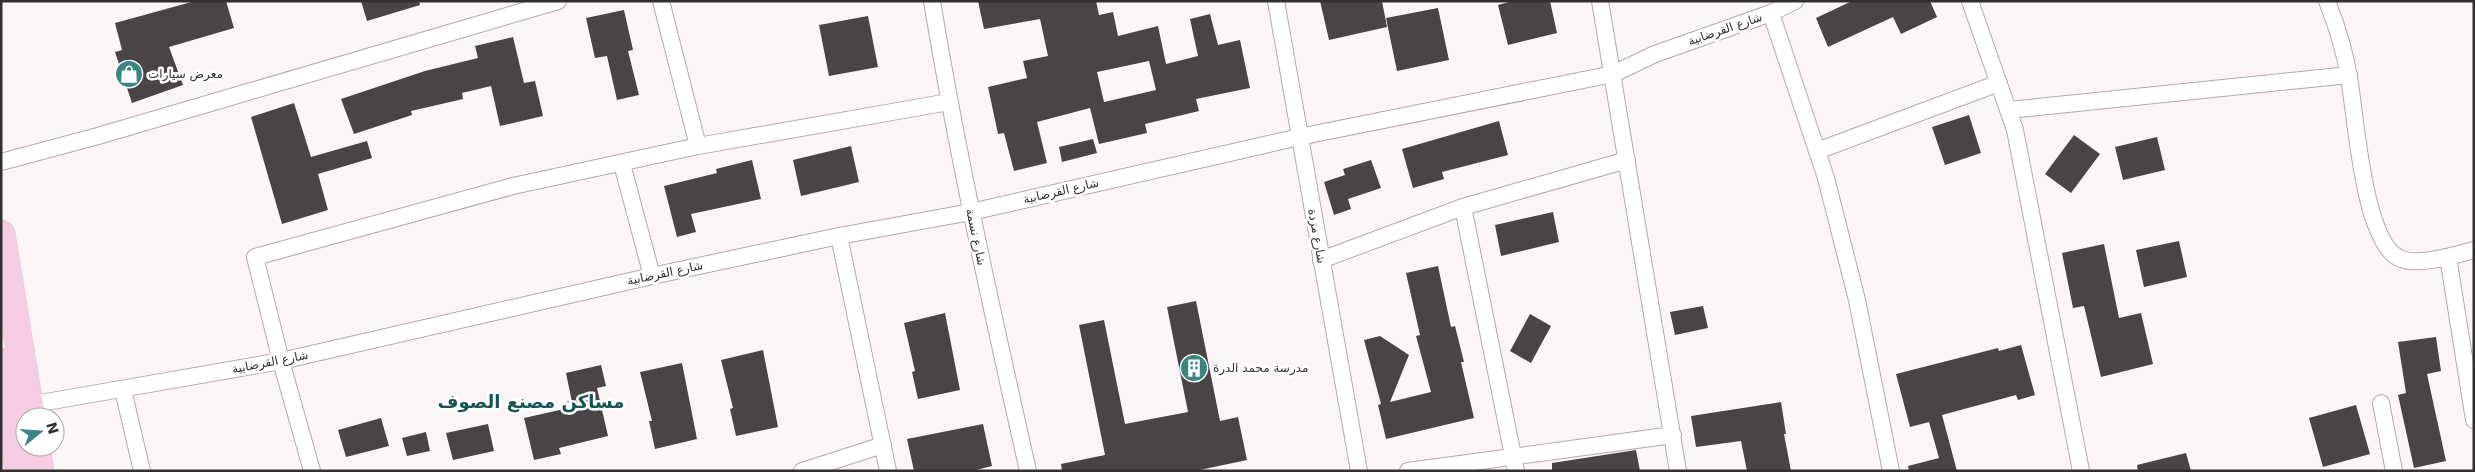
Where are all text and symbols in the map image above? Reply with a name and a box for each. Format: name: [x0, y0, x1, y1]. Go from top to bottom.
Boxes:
street label: شارع القرضابية: [1686, 10, 1764, 49]
shop icon: معرض سيارات: [114, 59, 144, 89]
place label: معرض سيارات: [148, 67, 223, 82]
street label: شارع القرضابية: [1022, 175, 1101, 208]
street label: شارع نسمة: [962, 207, 989, 267]
street label: شارع مزدة: [1304, 208, 1329, 265]
street label: شارع القرضابية: [626, 258, 705, 289]
street label: شارع القرضابية: [231, 348, 310, 377]
building icon: مدرسة محمد الدرة: [1179, 353, 1209, 383]
place label: مدرسة محمد الدرة: [1213, 361, 1308, 376]
district label: مساكن مصنع الصوف: [438, 391, 624, 413]
north arrow: [15, 407, 65, 457]
text: N: [43, 420, 62, 436]

